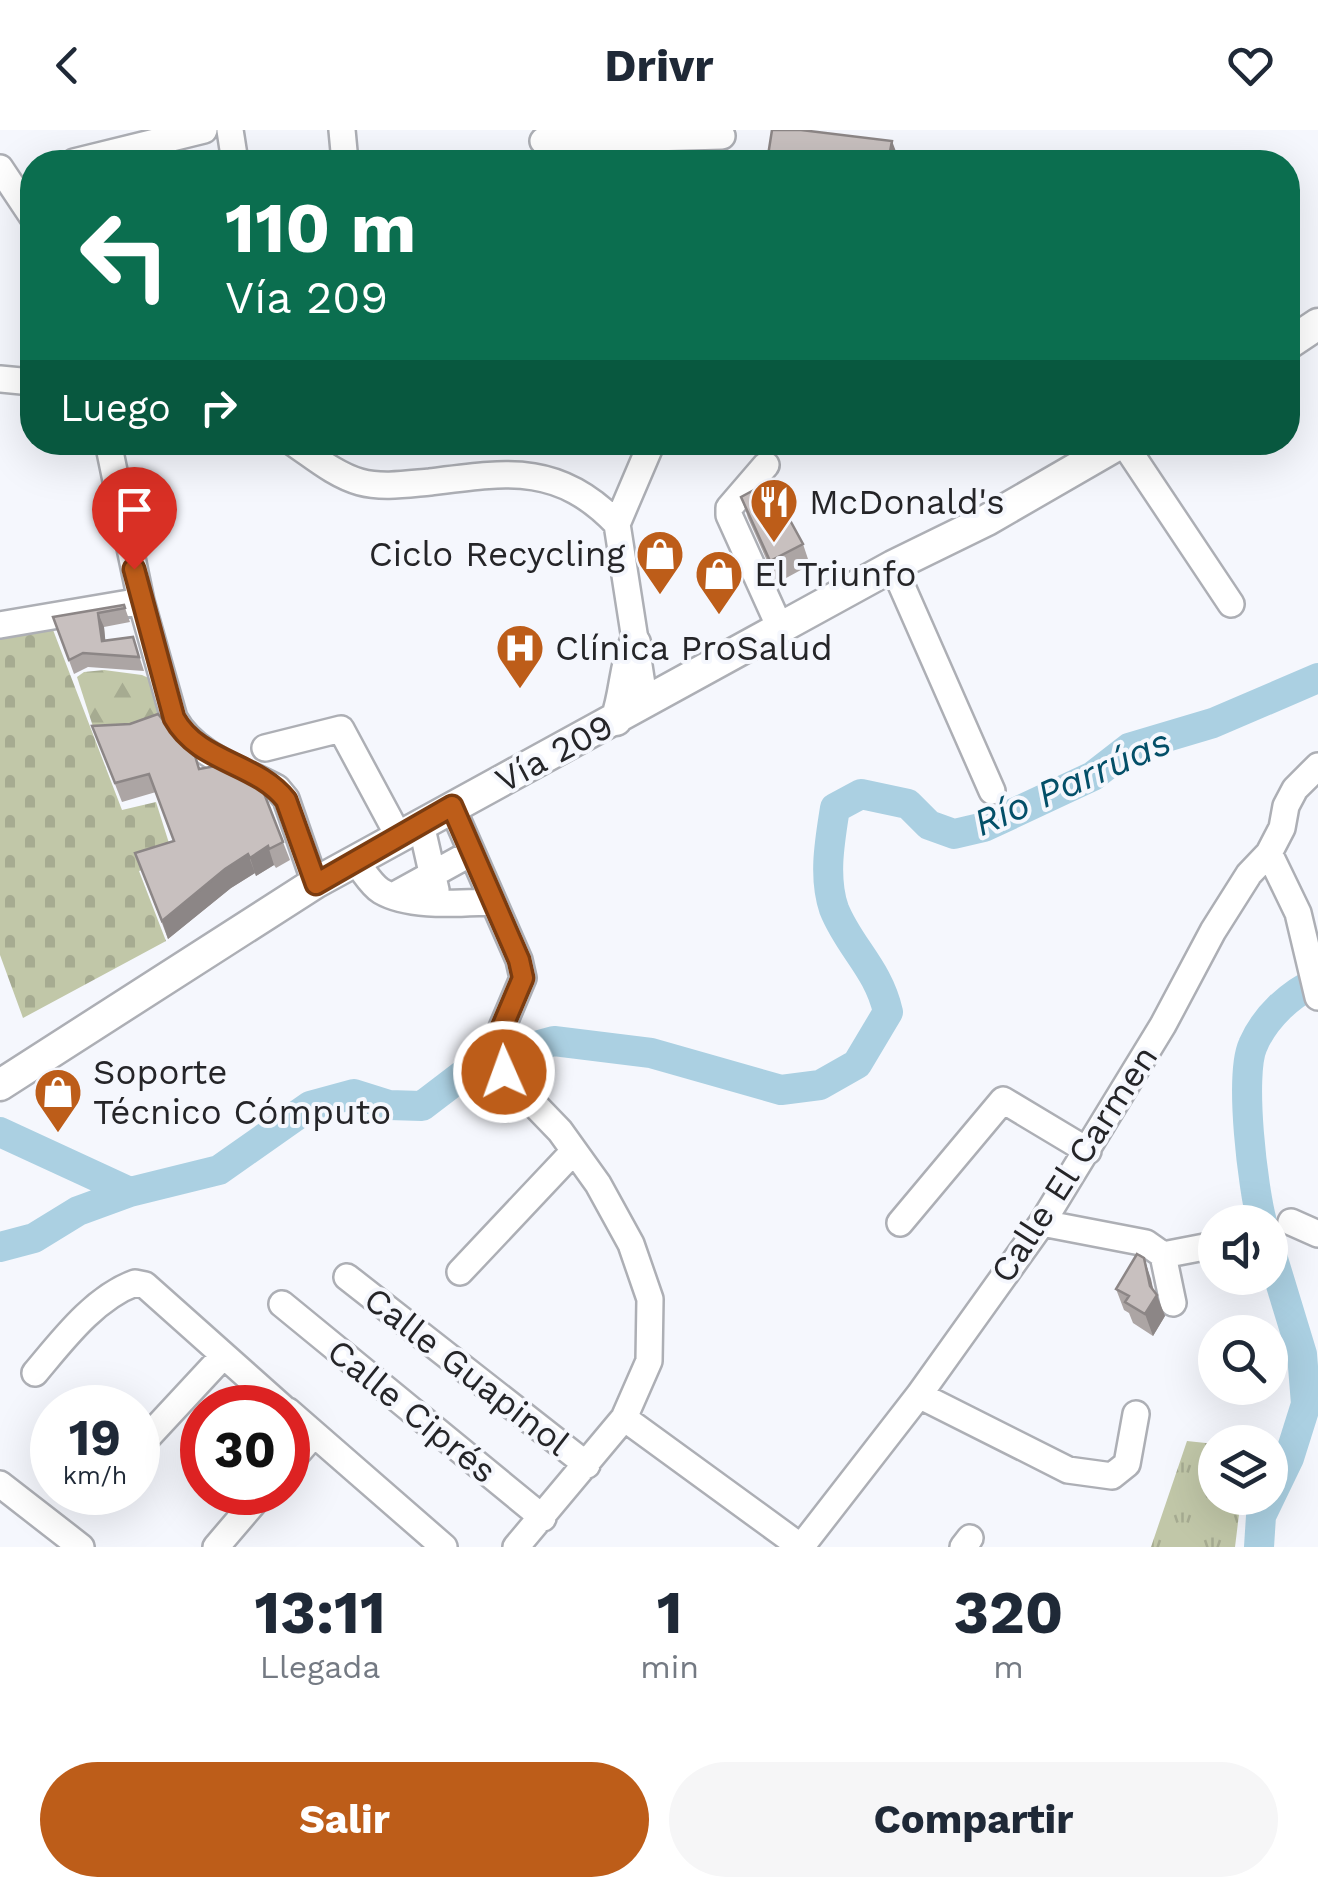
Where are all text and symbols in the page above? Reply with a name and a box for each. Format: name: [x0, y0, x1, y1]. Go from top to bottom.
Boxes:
icon: back: [40, 38, 95, 93]
icon: heart: [1223, 38, 1278, 93]
text: Drivr: [604, 39, 714, 92]
text: 110 m: [225, 187, 416, 269]
icon: left: [60, 190, 190, 320]
text: Vía 209: [225, 271, 388, 324]
icon: right: [191, 380, 246, 435]
text: Luego: [60, 386, 171, 430]
pin: [92, 467, 177, 570]
restaurant icon: McDonald's: [748, 476, 800, 544]
place label: McDonald's: [809, 481, 1005, 523]
icon: arrive: [107, 482, 162, 537]
shop icon: Ciclo Recycling: [634, 528, 686, 596]
place label: Ciclo Recycling: [369, 533, 625, 575]
shop icon: El Triunfo: [693, 548, 745, 616]
place label: El Triunfo: [754, 553, 916, 595]
hospital icon: Clínica ProSalud: [494, 622, 546, 690]
place label: Clínica ProSalud: [555, 627, 833, 669]
street label: Vía 209: [488, 705, 620, 801]
water label: Río Parrúas: [967, 719, 1177, 845]
position arrow: [452, 1020, 556, 1124]
street label: Calle El Carmen: [982, 1037, 1166, 1291]
place label: Soporte Técnico Cómputo: [93, 1051, 391, 1133]
shop icon: Soporte Técnico Cómputo: [32, 1066, 84, 1134]
map controls: [1198, 1205, 1288, 1515]
button: sound: [1198, 1205, 1288, 1295]
street label: Calle Guapinol: [356, 1278, 578, 1464]
button: search: [1198, 1315, 1288, 1405]
street label: Calle Ciprés: [319, 1330, 505, 1492]
speed limit sign: 30: [180, 1385, 310, 1515]
text: 19: [69, 1408, 121, 1467]
button: layers: [1198, 1425, 1288, 1515]
text: km/h: [63, 1461, 127, 1490]
text: 13:11: [254, 1577, 386, 1648]
text: 1: [657, 1577, 683, 1648]
text: 320: [954, 1577, 1064, 1648]
text: Llegada: [260, 1648, 380, 1686]
text: min: [640, 1648, 699, 1686]
text: m: [993, 1648, 1024, 1686]
button: Salir: [40, 1762, 649, 1877]
button: Compartir: [669, 1762, 1278, 1877]

